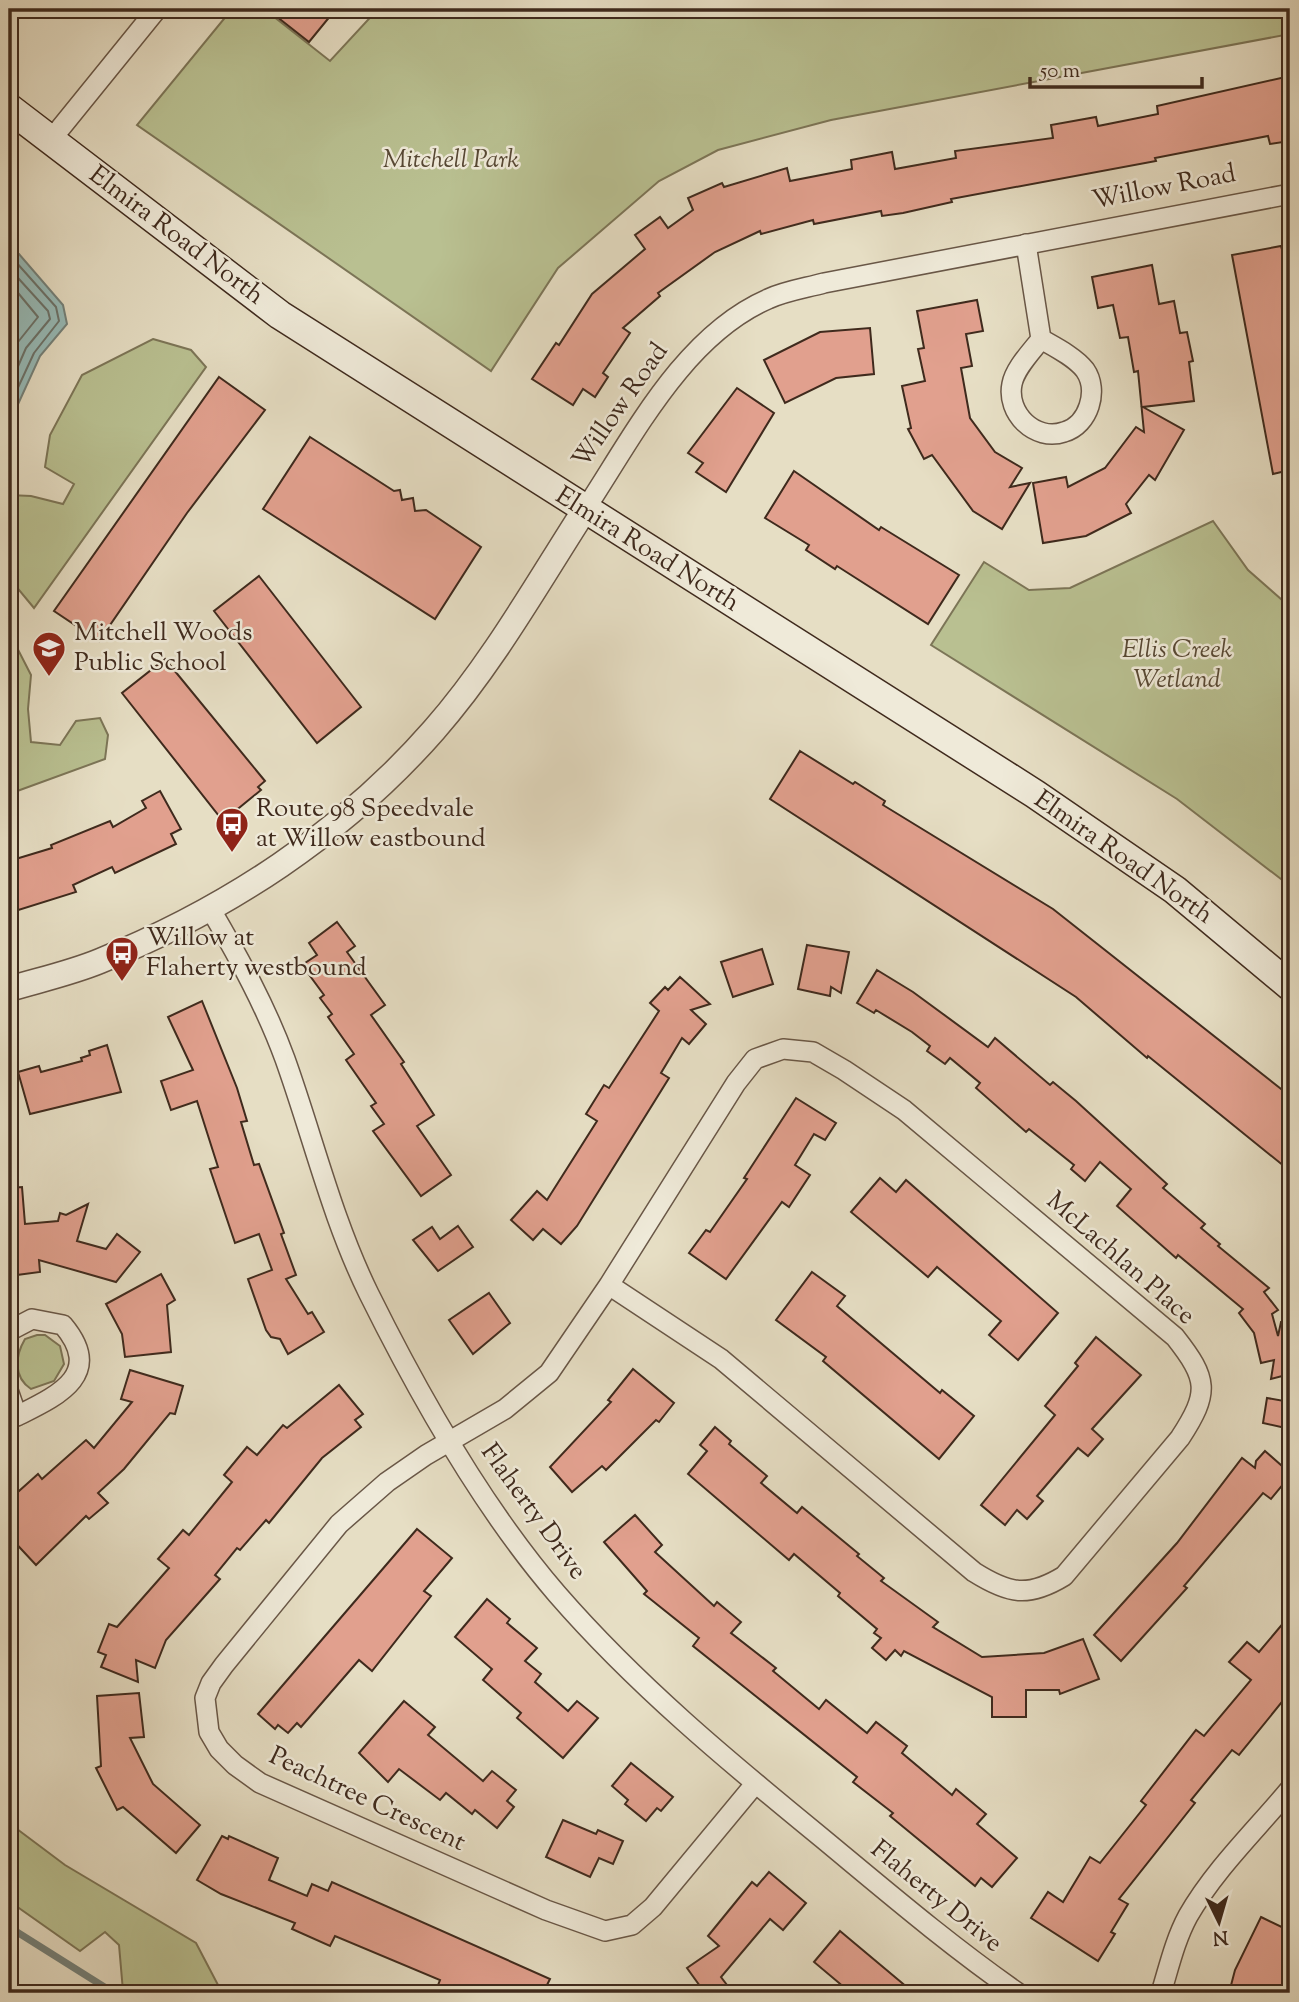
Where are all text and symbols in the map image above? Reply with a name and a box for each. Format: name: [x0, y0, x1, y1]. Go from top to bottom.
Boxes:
scale bar: [1030, 46, 1201, 90]
text: 50 m: [1039, 57, 1080, 87]
park label: Mitchell Park: [383, 142, 519, 179]
street label: Willow Road: [1089, 156, 1239, 220]
street label: Elmira Road North: [80, 158, 272, 314]
street label: Willow Road: [564, 335, 678, 476]
street label: Elmira Road North: [548, 478, 746, 622]
place label: Mitchell Woods Public School: [74, 615, 252, 682]
school or university icon: Mitchell Woods Public School: [30, 629, 68, 678]
park label: Ellis Creek Wetland: [1122, 632, 1232, 699]
street label: Elmira Road North: [1026, 782, 1220, 934]
place label: Route 98 Speedvale at Willow eastbound: [256, 791, 486, 858]
bus stop icon: Route 98 Speedvale at Willow eastbound: [213, 805, 251, 854]
place label: Willow at Flaherty westbound: [146, 920, 367, 987]
bus stop icon: Willow at Flaherty westbound: [103, 934, 141, 983]
street label: McLachlan Place: [1037, 1184, 1203, 1334]
street label: Flaherty Drive: [471, 1436, 595, 1588]
street label: Peachtree Crescent: [263, 1738, 471, 1862]
street label: Flaherty Drive: [862, 1832, 1010, 1962]
north arrow: [1184, 1886, 1254, 1956]
text: N: [1212, 1922, 1229, 1951]

